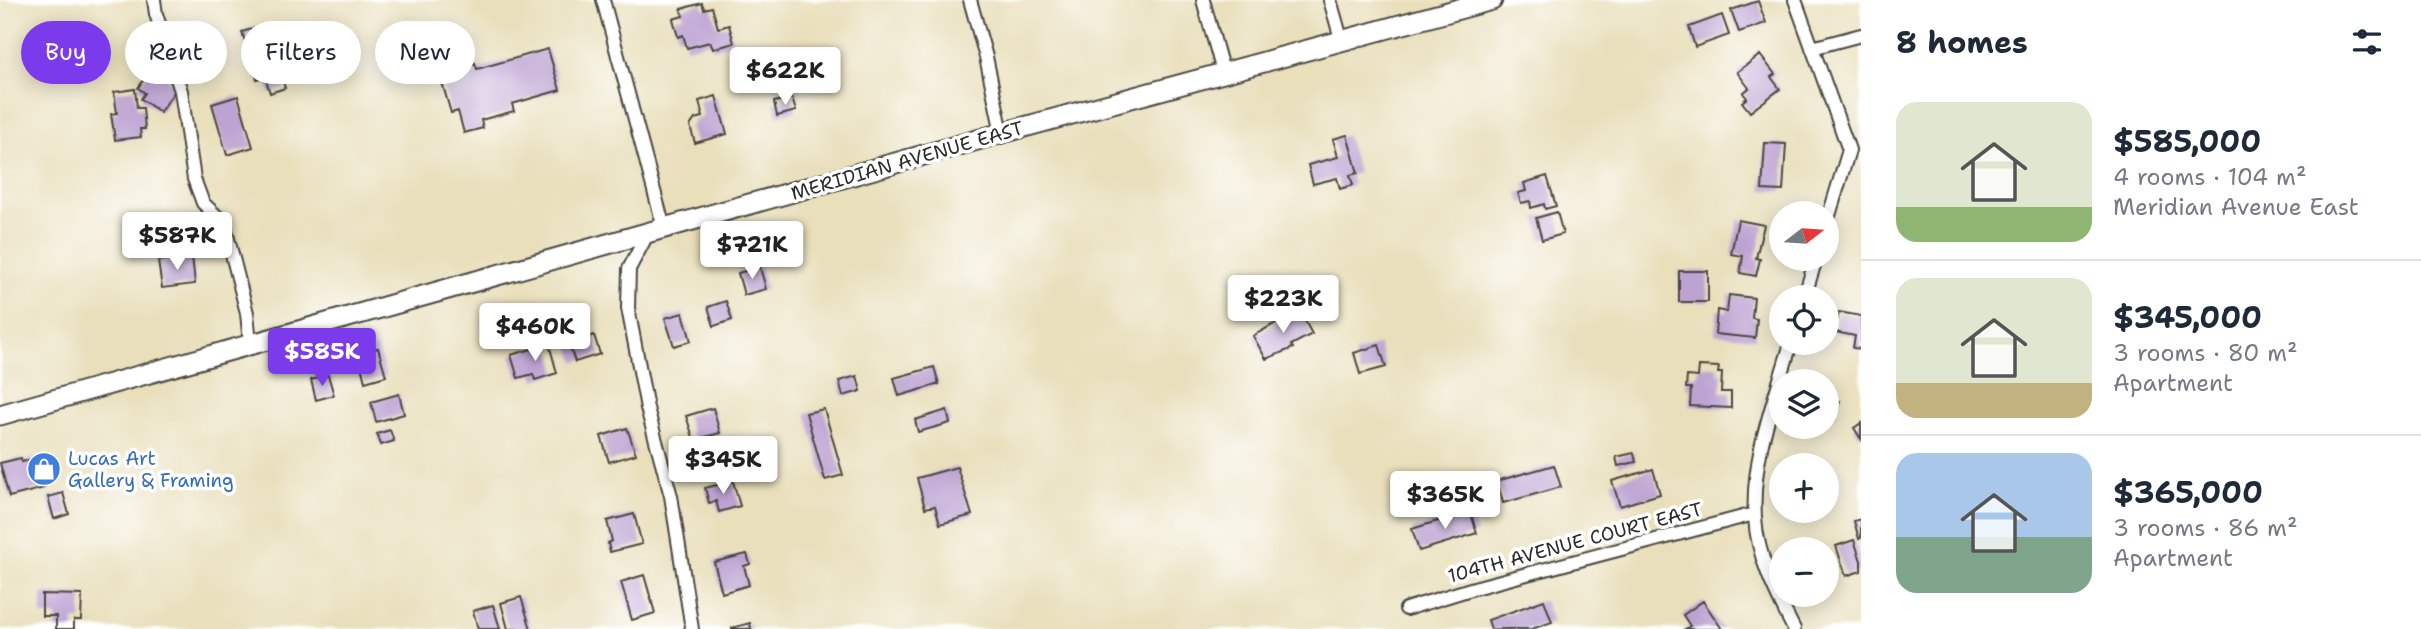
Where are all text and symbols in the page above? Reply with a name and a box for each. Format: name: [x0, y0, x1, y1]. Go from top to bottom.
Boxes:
chip: Buy: [21, 21, 111, 84]
chip: Rent: [125, 21, 227, 84]
chip: Filters: [241, 21, 361, 84]
chip: New: [375, 21, 475, 84]
text: 8 homes: [1896, 22, 2028, 63]
icon: filters: [2348, 23, 2386, 61]
pin: $622K: [736, 48, 834, 107]
text: $622K: [746, 55, 824, 85]
street label: MERIDIAN AVENUE EAST: [788, 115, 1026, 206]
text: $585,000: [2113, 121, 2261, 162]
icon: home: [1952, 130, 2036, 214]
text: 4 rooms · 104 m²: [2113, 162, 2306, 192]
text: Meridian Avenue East: [2113, 192, 2359, 222]
north arrow: [1769, 201, 1839, 271]
map controls: [1769, 201, 1839, 607]
pin: $587K: [128, 212, 226, 272]
text: $587K: [138, 220, 216, 250]
pin: $721K: [703, 222, 801, 281]
text: $721K: [716, 229, 788, 259]
pin: $223K: [1234, 276, 1332, 335]
text: $223K: [1244, 283, 1322, 313]
button: locate: [1769, 285, 1839, 355]
text: $345,000: [2113, 297, 2262, 338]
pin: $460K: [486, 304, 584, 363]
icon: home: [1952, 306, 2036, 390]
text: $460K: [495, 311, 575, 341]
pin: $585K: [273, 328, 371, 388]
text: $585K: [284, 336, 360, 366]
text: 3 rooms · 80 m²: [2113, 338, 2298, 368]
text: Apartment: [2113, 368, 2233, 398]
button: layers: [1769, 369, 1839, 439]
pin: $345K: [674, 436, 772, 496]
text: $345K: [685, 444, 761, 474]
place label: Lucas Art Gallery & Framing: [68, 446, 234, 493]
shop icon: Lucas Art Gallery & Framing: [25, 450, 63, 488]
button: +: [1769, 453, 1839, 523]
pin: $365K: [1396, 472, 1494, 531]
text: $365,000: [2113, 472, 2263, 513]
text: $365K: [1406, 479, 1484, 509]
icon: home: [1952, 481, 2036, 565]
street label: 104TH AVENUE COURT EAST: [1445, 496, 1705, 589]
text: 3 rooms · 86 m²: [2113, 513, 2298, 543]
button: −: [1769, 537, 1839, 607]
text: Apartment: [2113, 543, 2233, 573]

